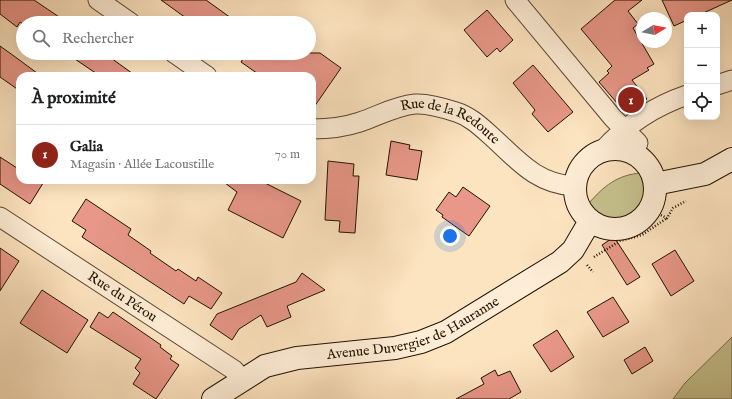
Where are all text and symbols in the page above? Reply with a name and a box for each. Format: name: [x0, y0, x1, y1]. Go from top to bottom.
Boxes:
north arrow: [636, 12, 672, 48]
map controls: [684, 12, 720, 120]
button: +: [684, 12, 720, 48]
search box: [16, 16, 316, 60]
icon: search: [30, 27, 52, 49]
text: Rechercher: [62, 29, 134, 48]
button: −: [684, 48, 720, 84]
button: locate: [684, 84, 720, 120]
pin: 1: [618, 85, 644, 115]
text: À proximité: [32, 88, 116, 109]
street label: Rue de la Redoute: [399, 95, 504, 149]
text: Galia: [70, 137, 103, 156]
text: 1: [43, 146, 47, 163]
text: 70 m: [275, 146, 300, 163]
text: Magasin · Allée Lacoustille: [70, 156, 214, 173]
your location: [440, 226, 460, 246]
street label: Rue du Pérou: [84, 268, 160, 326]
street label: Avenue Duvergier de Hauranne: [325, 292, 503, 364]

